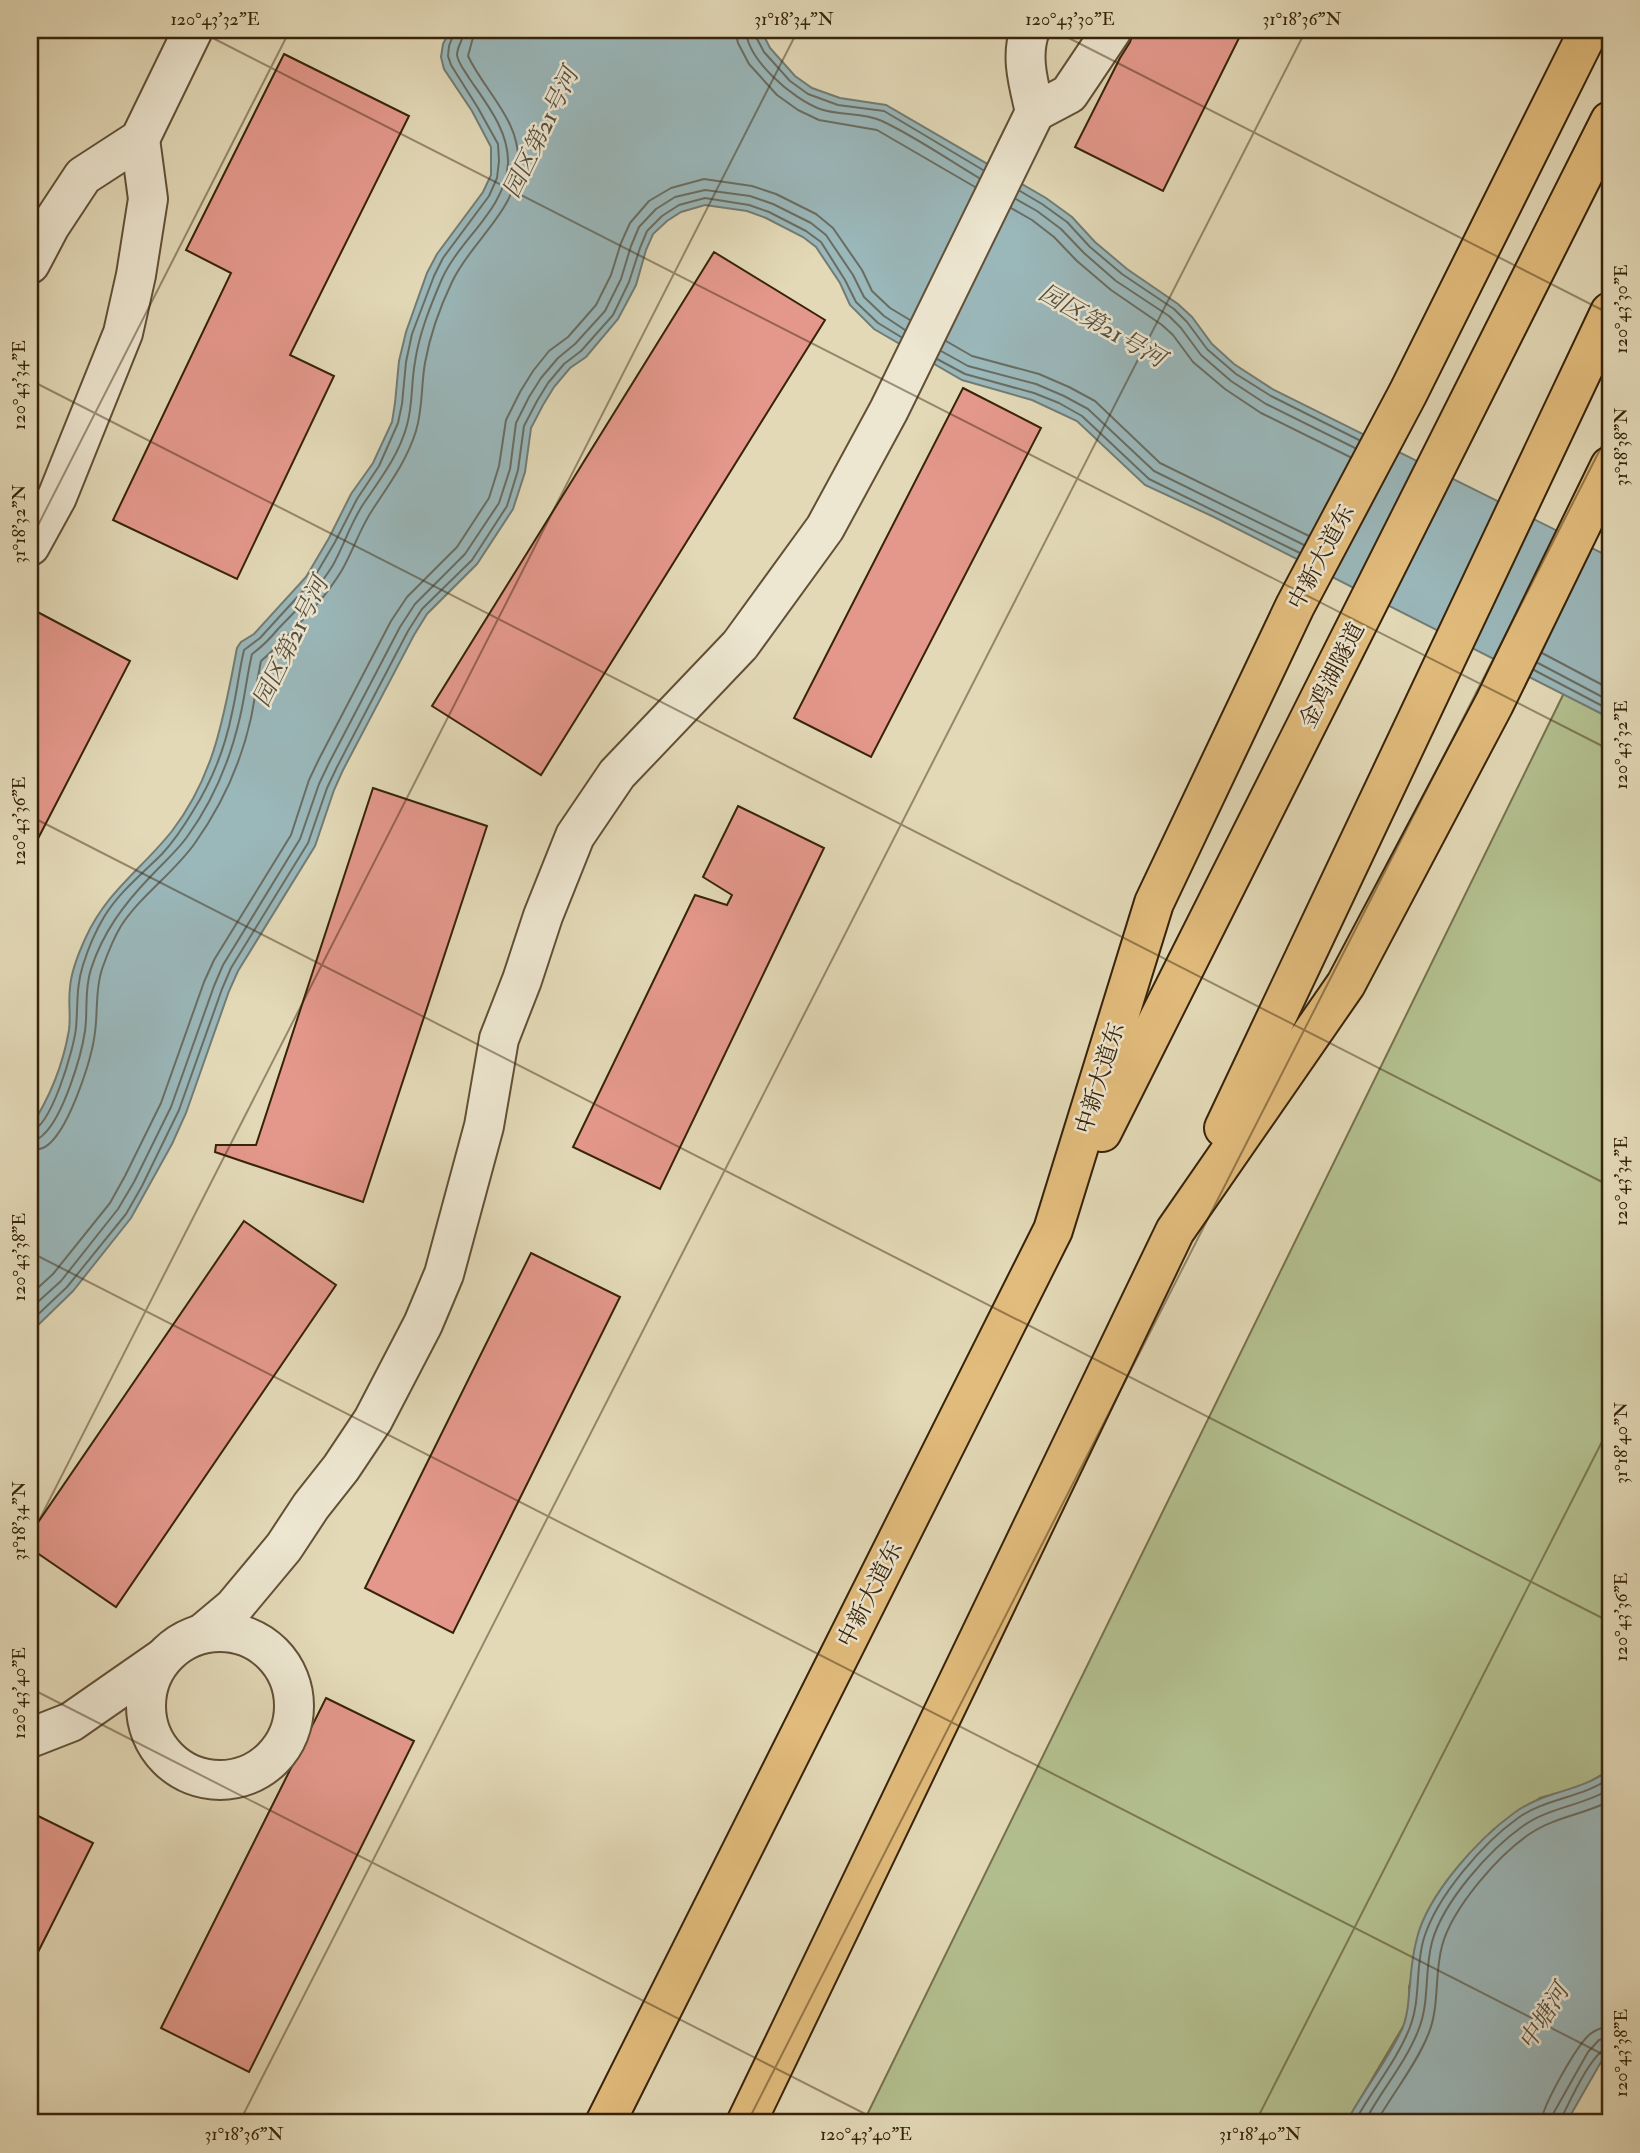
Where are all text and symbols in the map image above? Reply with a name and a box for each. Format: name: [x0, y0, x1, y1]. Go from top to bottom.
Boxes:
text: 120°43'32"E: [170, 8, 260, 31]
text: 31°18'34"N: [754, 8, 834, 31]
text: 120°43'30"E: [1025, 8, 1115, 31]
text: 31°18'36"N: [1262, 8, 1342, 31]
water label: 园区第21号河: [496, 59, 588, 203]
text: 120°43'30"E: [1610, 264, 1633, 354]
water label: 园区第21号河: [1033, 277, 1174, 377]
text: 120°43'34"E: [8, 340, 31, 430]
text: 31°18'38"N: [1610, 408, 1633, 486]
text: 31°18'32"N: [8, 484, 31, 564]
street label: 中新大道东: [1281, 499, 1361, 615]
water label: 园区第21号河: [246, 568, 338, 712]
street label: 金鸡湖隧道: [1293, 617, 1371, 733]
text: 120°43'32"E: [1610, 700, 1633, 790]
text: 120°43'36"E: [8, 776, 31, 866]
street label: 中新大道东: [1069, 1019, 1131, 1137]
text: 120°43'34"E: [1610, 1136, 1633, 1226]
text: 120°43'38"E: [8, 1213, 31, 1301]
text: 31°18'40"N: [1610, 1402, 1633, 1484]
text: 31°18'34"N: [8, 1481, 31, 1561]
street label: 中新大道东: [831, 1536, 909, 1652]
text: 120°43'36"E: [1610, 1572, 1633, 1662]
text: 120°43'40"E: [8, 1647, 31, 1739]
water label: 中塘河: [1512, 1975, 1578, 2056]
text: 120°43'38"E: [1610, 2009, 1633, 2097]
text: 31°18'36"N: [204, 2123, 284, 2146]
text: 120°43'40"E: [820, 2123, 912, 2146]
text: 31°18'40"N: [1219, 2123, 1301, 2146]

